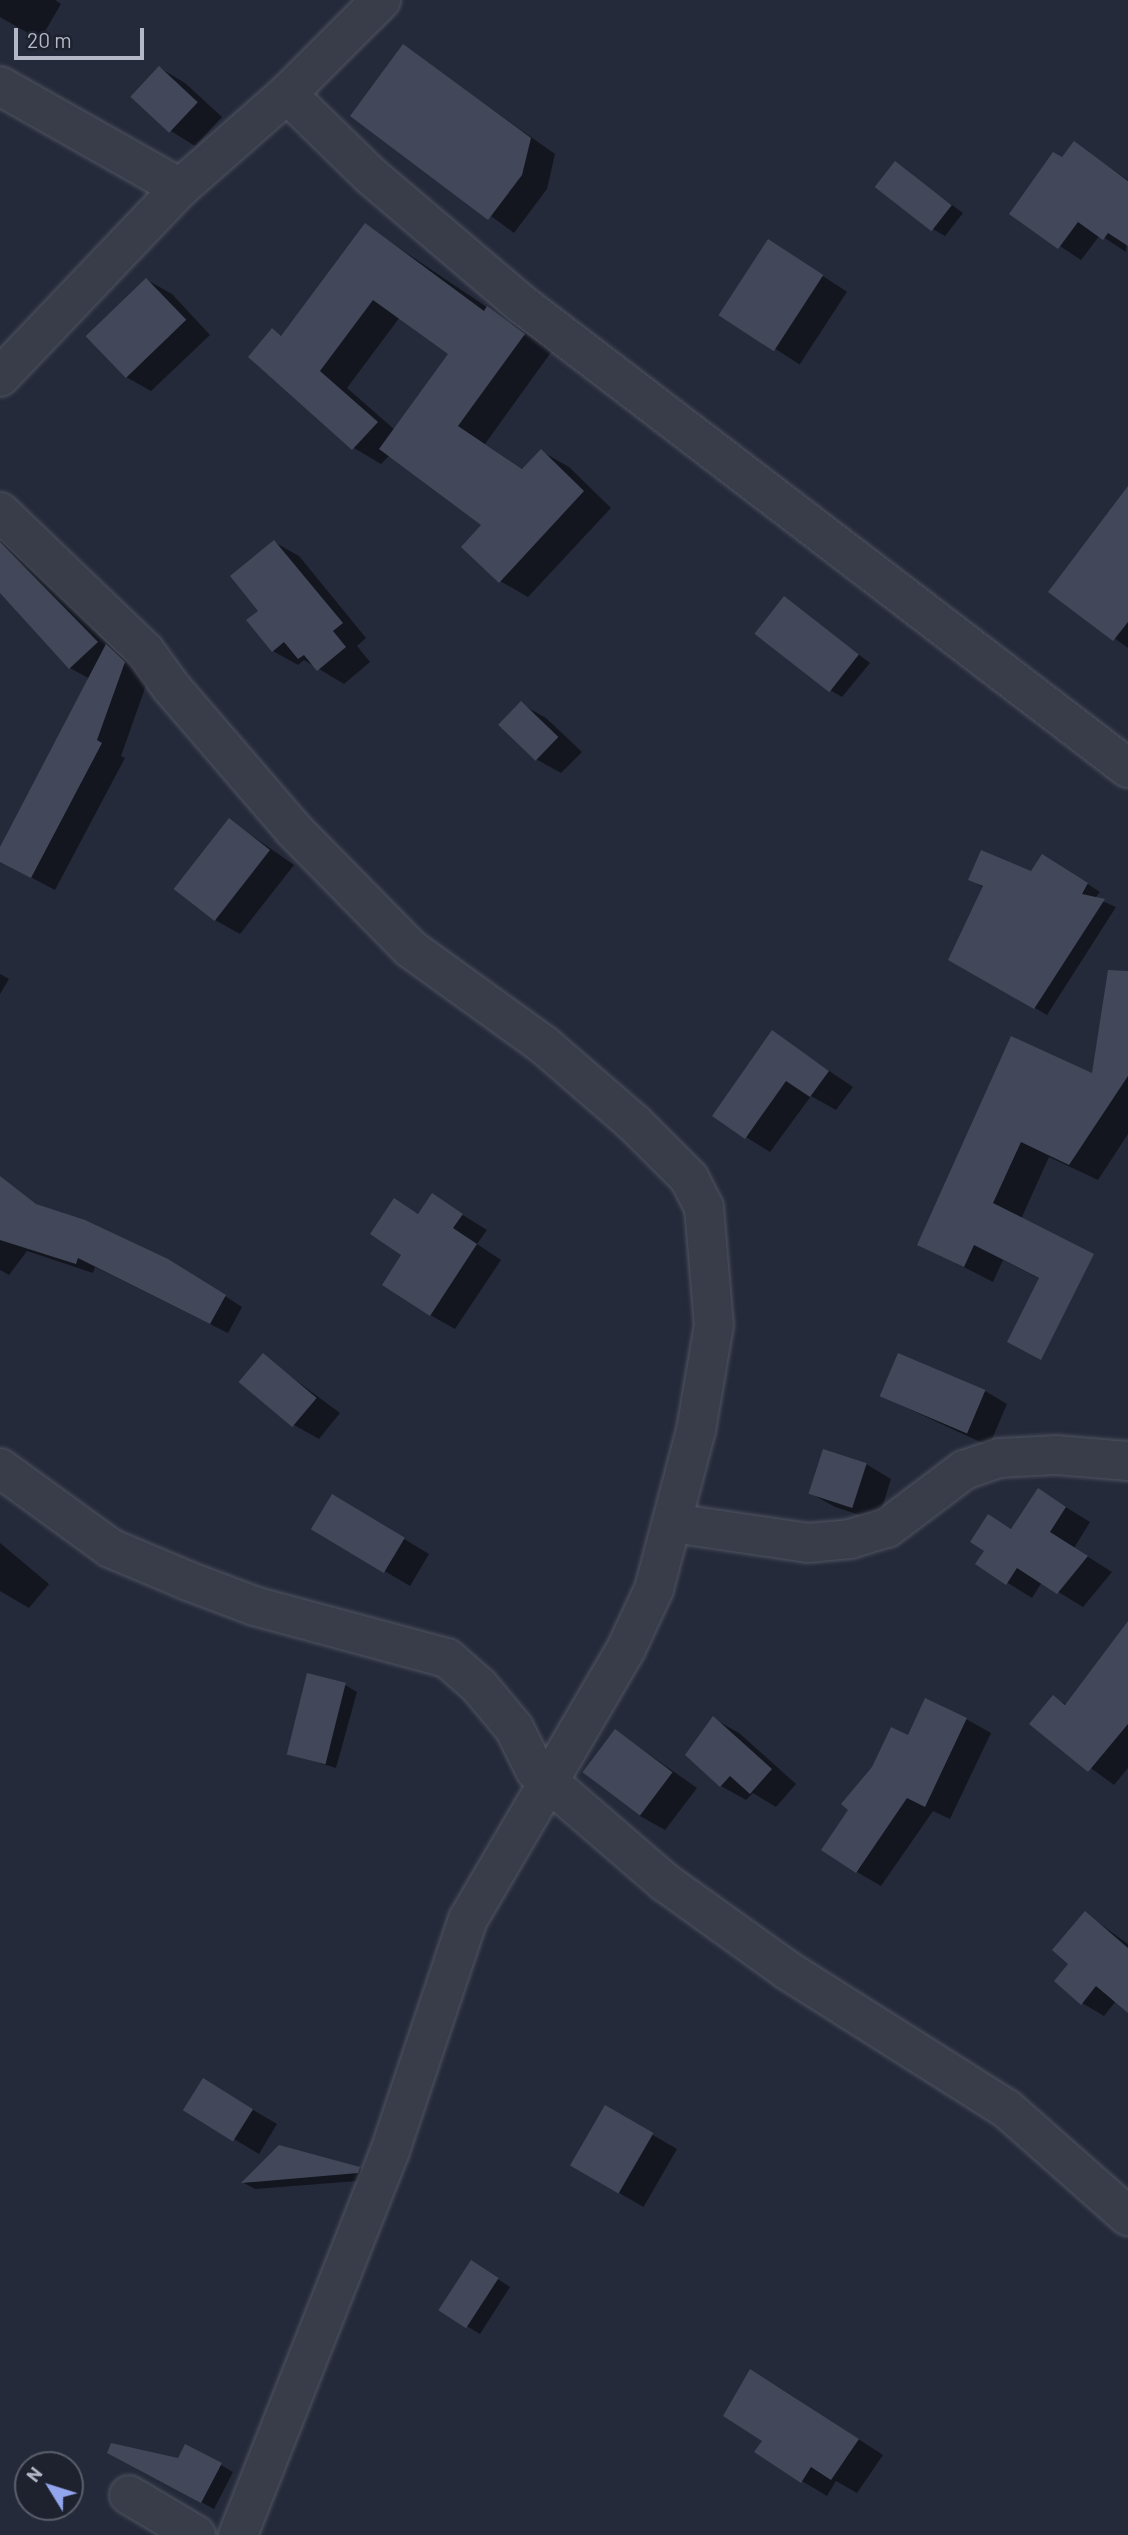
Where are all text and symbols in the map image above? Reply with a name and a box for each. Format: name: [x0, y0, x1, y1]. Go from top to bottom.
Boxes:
scale bar: [18, 14, 147, 58]
text: 20 m: [27, 27, 72, 52]
north arrow: [14, 2451, 84, 2521]
text: N: [21, 2462, 47, 2486]

